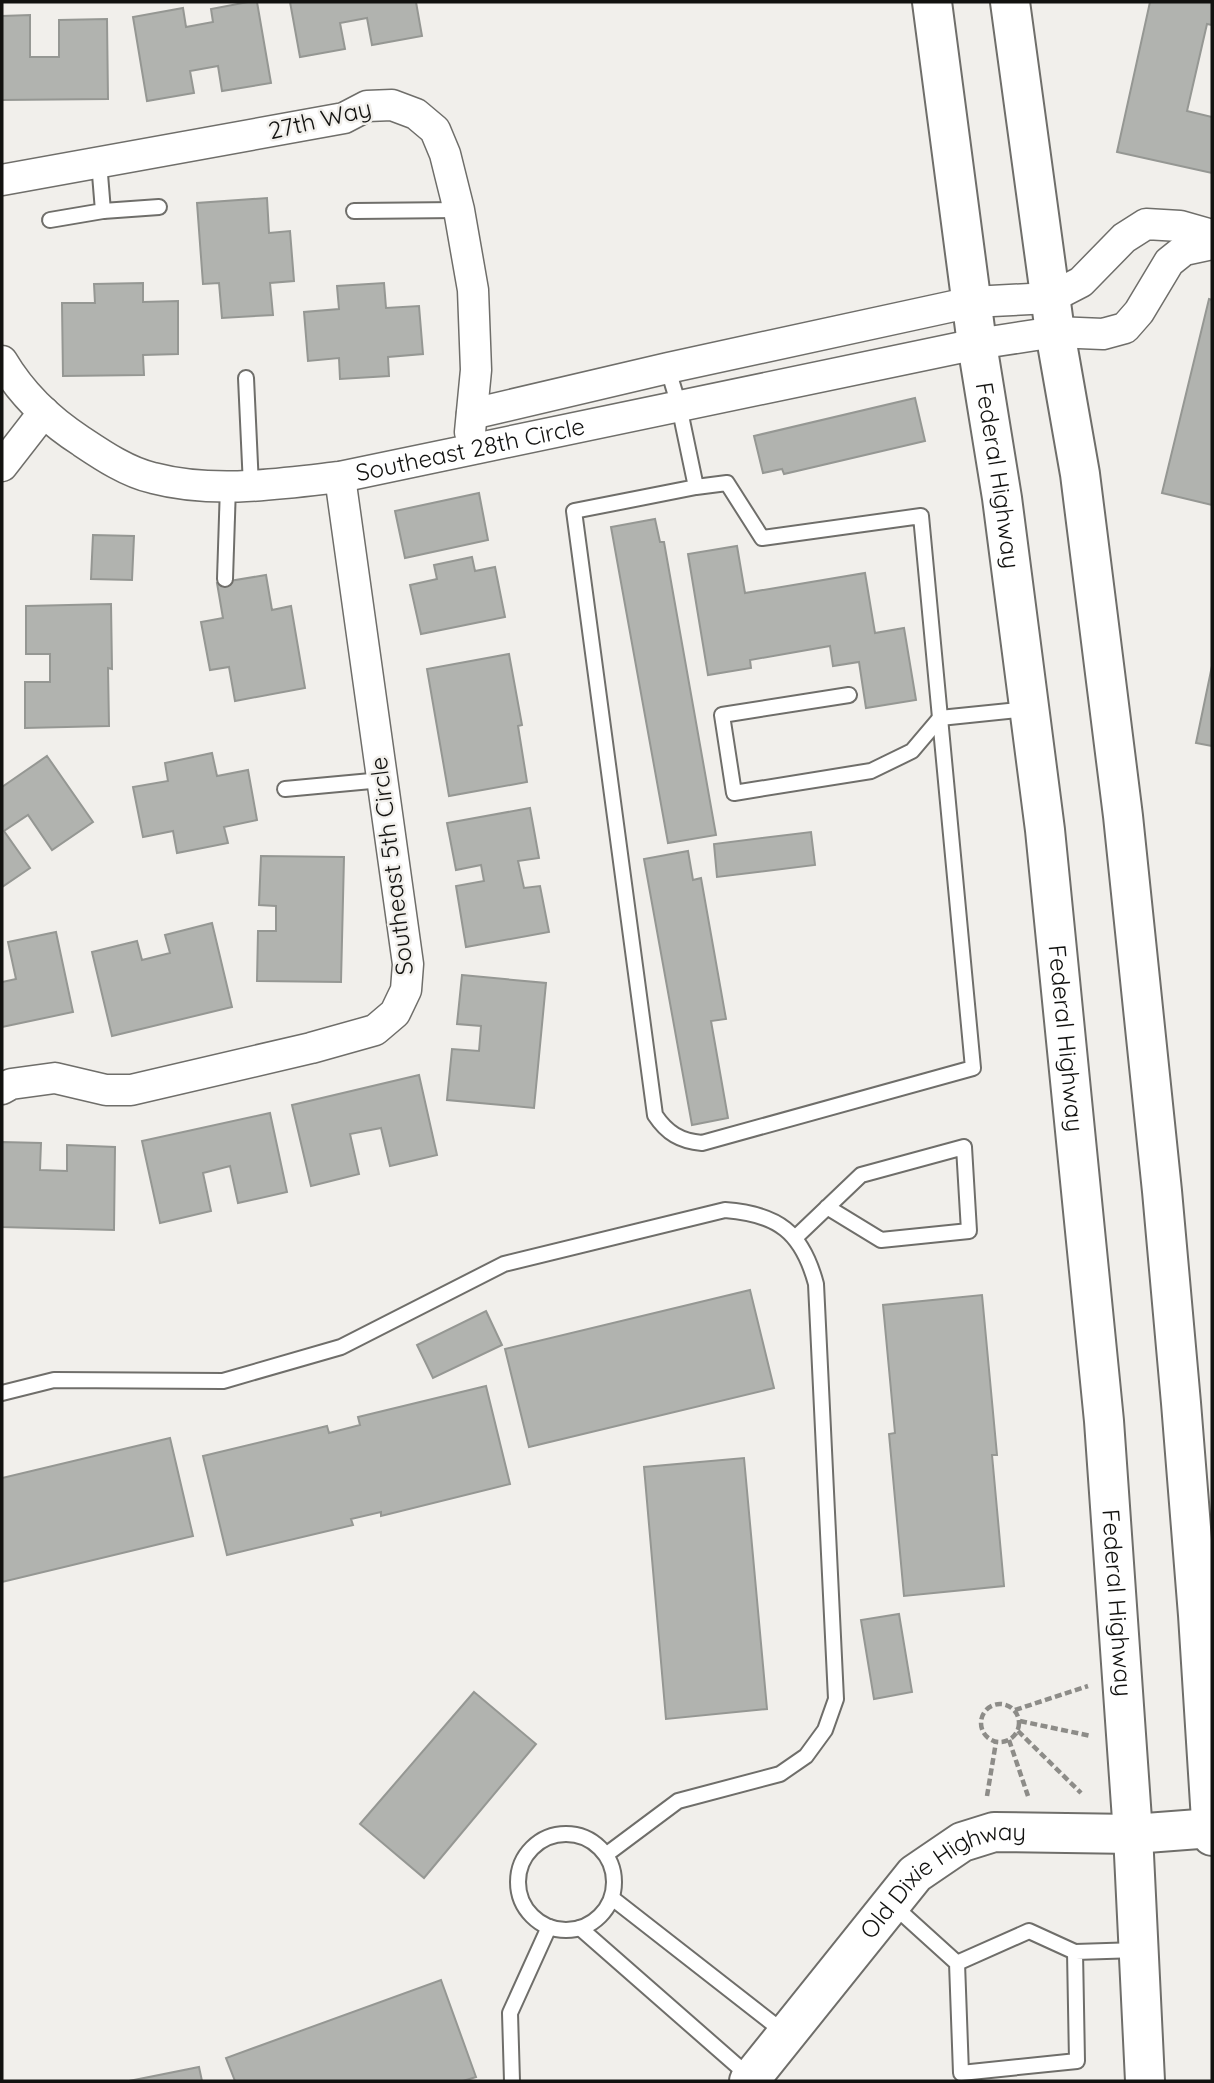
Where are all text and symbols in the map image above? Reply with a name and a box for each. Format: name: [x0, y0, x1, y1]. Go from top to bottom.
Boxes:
street label: 27th Way: [265, 93, 374, 145]
street label: Federal Highway: [969, 380, 1027, 570]
street label: Southeast 28th Circle: [353, 410, 587, 487]
street label: Southeast 5th Circle: [363, 755, 419, 977]
street label: Federal Highway: [1043, 943, 1091, 1133]
street label: Federal Highway: [1096, 1508, 1139, 1698]
street label: Old Dixie Highway: [853, 1816, 1026, 1944]

